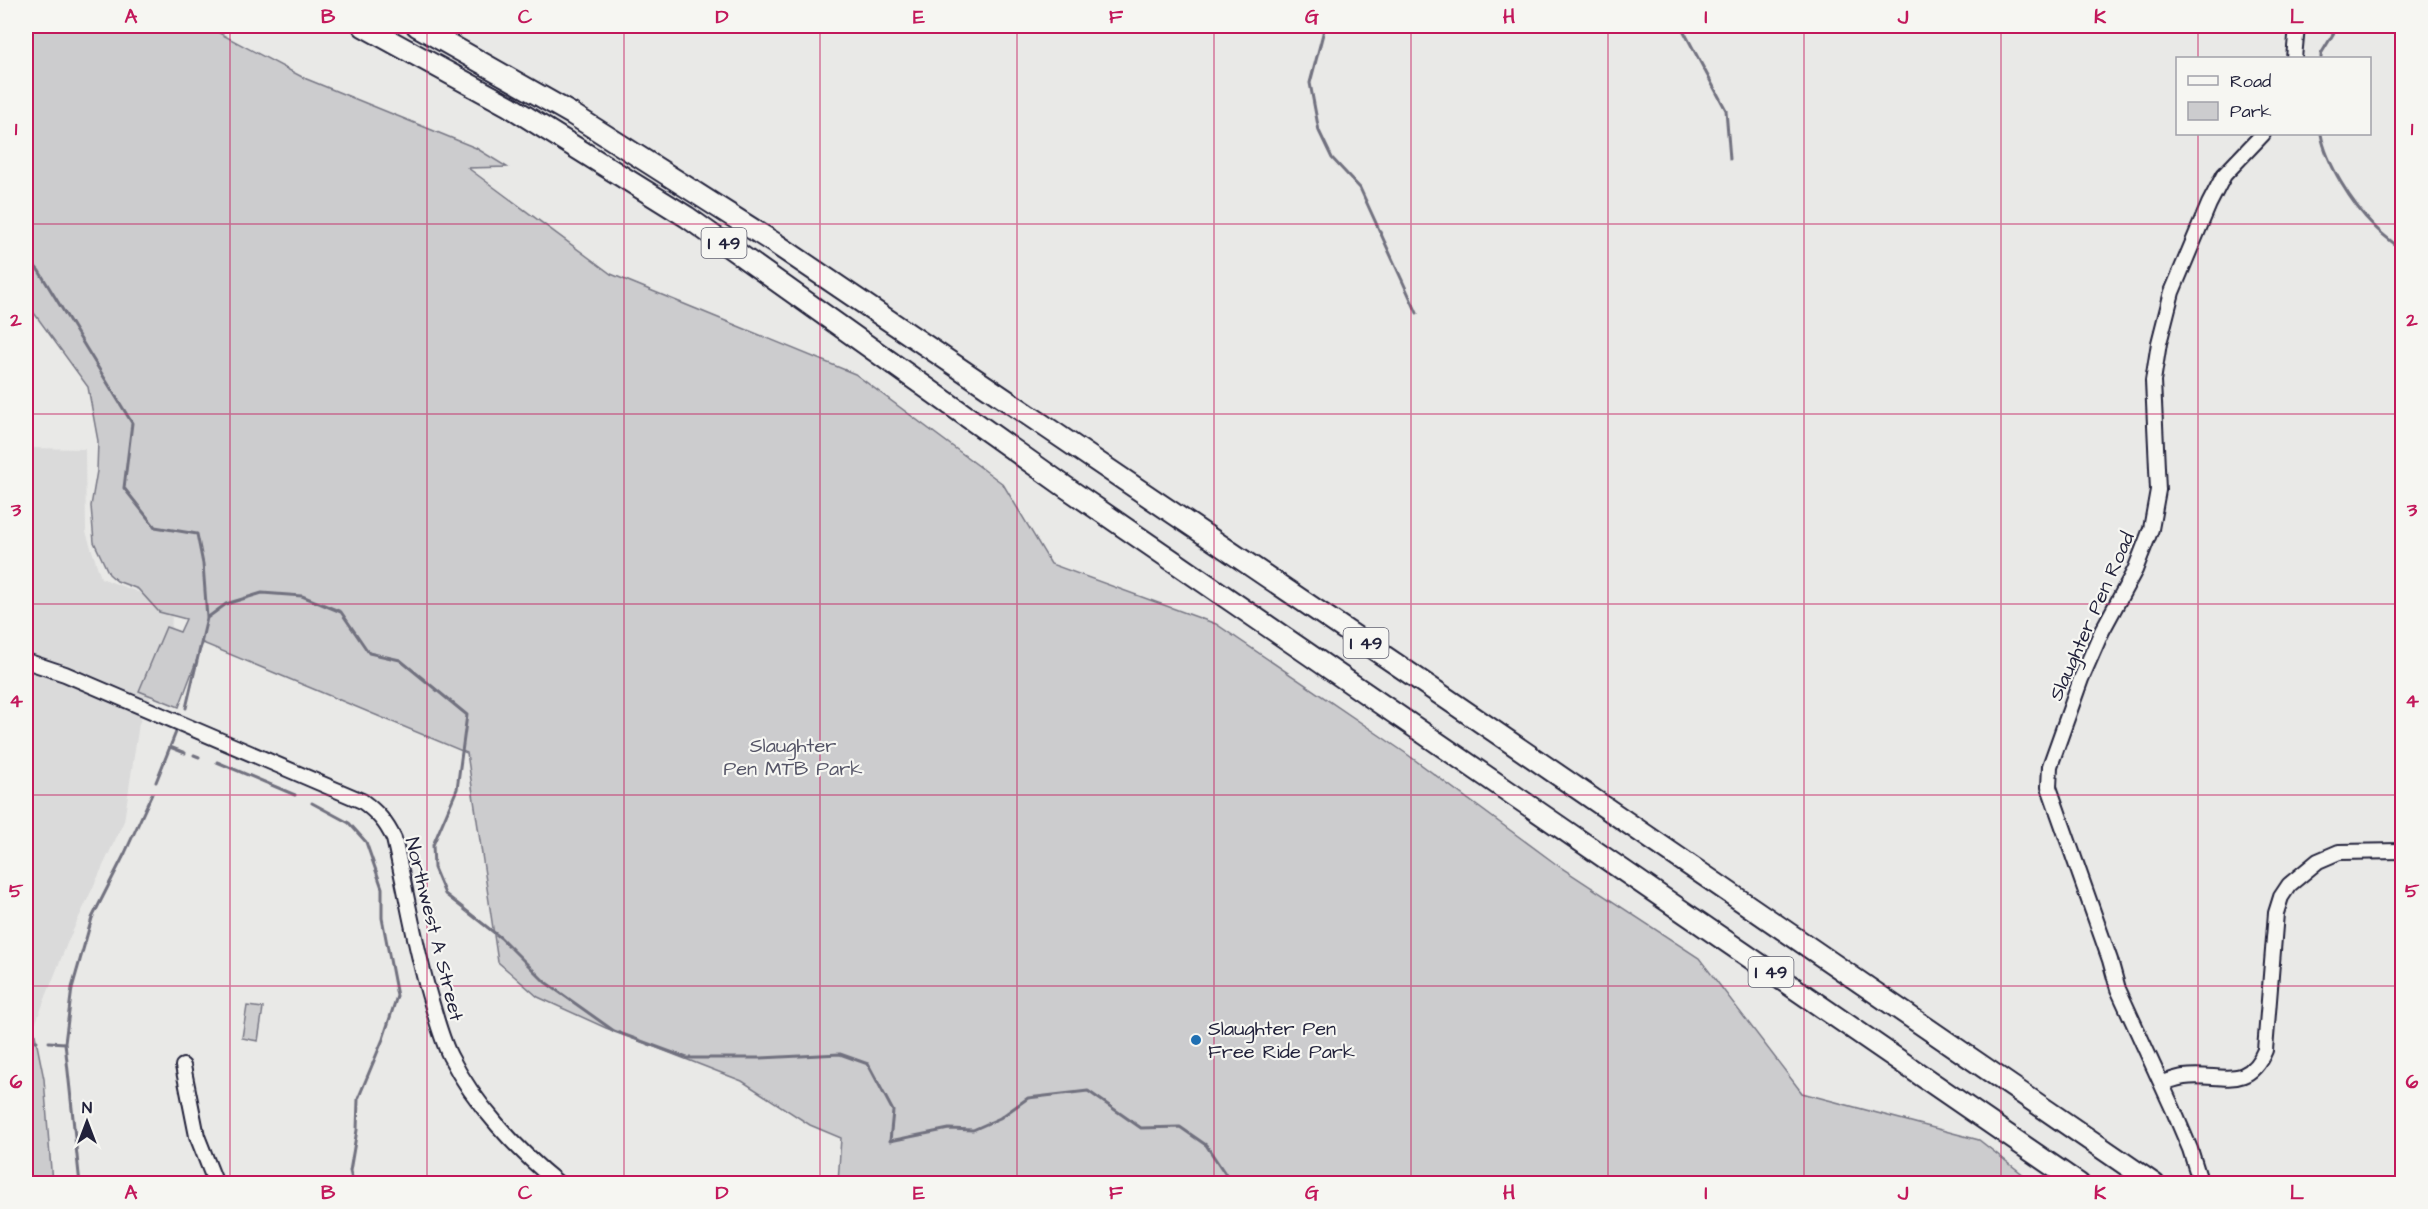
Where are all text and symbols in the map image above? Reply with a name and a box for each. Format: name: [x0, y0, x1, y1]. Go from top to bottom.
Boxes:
text: A: [125, 3, 138, 31]
text: B: [321, 3, 336, 31]
text: C: [518, 3, 533, 31]
text: D: [716, 3, 729, 31]
text: E: [913, 3, 925, 31]
text: F: [1109, 3, 1124, 31]
text: G: [1305, 3, 1319, 31]
text: H: [1503, 3, 1515, 31]
text: I: [1704, 3, 1708, 31]
text: J: [1897, 3, 1909, 31]
text: K: [2094, 3, 2107, 31]
text: L: [2290, 3, 2304, 31]
legend: [2176, 57, 2371, 135]
text: Road: [2230, 69, 2271, 94]
text: Park: [2230, 99, 2272, 124]
text: 1: [15, 115, 18, 143]
text: 1: [2411, 115, 2414, 143]
road number: I 49: [702, 228, 746, 258]
text: 2: [9, 306, 22, 334]
text: 2: [2405, 306, 2418, 334]
text: 3: [10, 496, 22, 524]
text: 3: [2406, 496, 2418, 524]
street label: Slaughter Pen Road: [2042, 528, 2143, 706]
road number: I 49: [1344, 628, 1388, 658]
text: 4: [9, 687, 23, 715]
text: 4: [2405, 687, 2419, 715]
park label: Slaughter Pen MTB Park: [723, 732, 863, 783]
street label: Northwest A Street: [398, 834, 470, 1024]
text: 5: [9, 877, 24, 905]
text: 5: [2405, 877, 2420, 905]
road number: I 49: [1748, 957, 1794, 987]
place label: Slaughter Pen Free Ride Park: [1208, 1015, 1355, 1066]
marker: Slaughter Pen Free Ride Park: [1189, 1033, 1203, 1047]
text: 6: [10, 1068, 23, 1096]
text: 6: [2406, 1068, 2419, 1096]
north arrow: [57, 1092, 117, 1152]
text: N: [82, 1097, 92, 1119]
text: A: [125, 1179, 138, 1207]
text: B: [321, 1179, 336, 1207]
text: C: [518, 1179, 533, 1207]
text: D: [716, 1179, 729, 1207]
text: E: [913, 1179, 925, 1207]
text: F: [1109, 1179, 1124, 1207]
text: G: [1305, 1179, 1319, 1207]
text: H: [1503, 1179, 1515, 1207]
text: I: [1704, 1179, 1708, 1207]
text: J: [1897, 1179, 1909, 1207]
text: K: [2094, 1179, 2107, 1207]
text: L: [2290, 1179, 2304, 1207]

